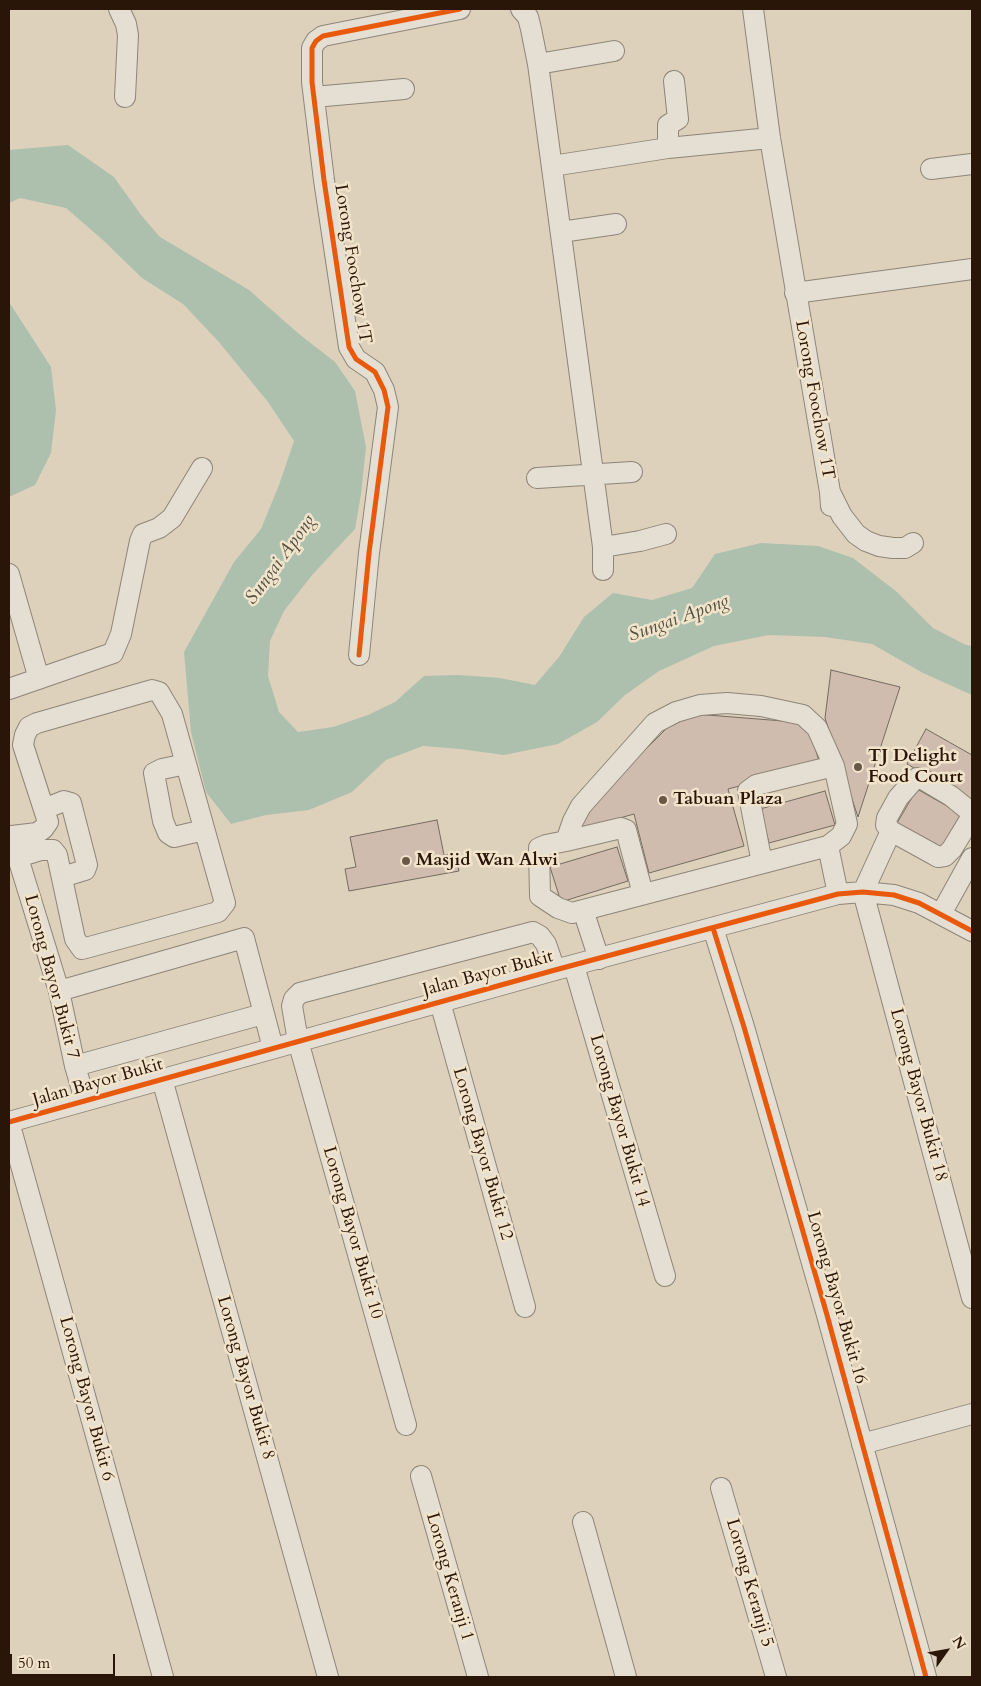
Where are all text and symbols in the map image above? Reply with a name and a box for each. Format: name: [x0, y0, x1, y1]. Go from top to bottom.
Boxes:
street label: Lorong Foochow 1T: [329, 183, 375, 345]
street label: Lorong Foochow 1T: [789, 319, 839, 481]
water label: Sungai Apong: [241, 511, 321, 609]
water label: Sungai Apong: [626, 590, 732, 648]
place label: TJ Delight Food Court: [868, 746, 963, 789]
marker: TJ Delight Food Court: [852, 761, 864, 773]
place label: Tabuan Plaza: [673, 789, 783, 811]
marker: Tabuan Plaza: [657, 794, 669, 806]
place label: Masjid Wan Alwi: [416, 850, 558, 872]
marker: Masjid Wan Alwi: [400, 855, 412, 867]
street label: Lorong Bayor Bukit 7: [19, 892, 83, 1062]
street label: Jalan Bayor Bukit: [420, 946, 556, 1002]
street label: Lorong Bayor Bukit 18: [884, 1006, 952, 1184]
street label: Lorong Bayor Bukit 14: [584, 1032, 654, 1210]
street label: Jalan Bayor Bukit: [30, 1054, 166, 1112]
street label: Lorong Bayor Bukit 12: [447, 1065, 517, 1243]
street label: Lorong Bayor Bukit 10: [317, 1144, 387, 1322]
street label: Lorong Bayor Bukit 16: [801, 1209, 871, 1387]
street label: Lorong Bayor Bukit 8: [211, 1294, 279, 1462]
street label: Lorong Bayor Bukit 6: [54, 1314, 118, 1484]
street label: Lorong Keranji 1: [420, 1510, 478, 1644]
street label: Lorong Keranji 5: [720, 1516, 778, 1650]
north arrow: [921, 1626, 971, 1676]
text: N: [948, 1633, 970, 1653]
scale bar: [12, 1644, 118, 1676]
text: 50 m: [18, 1653, 50, 1673]

